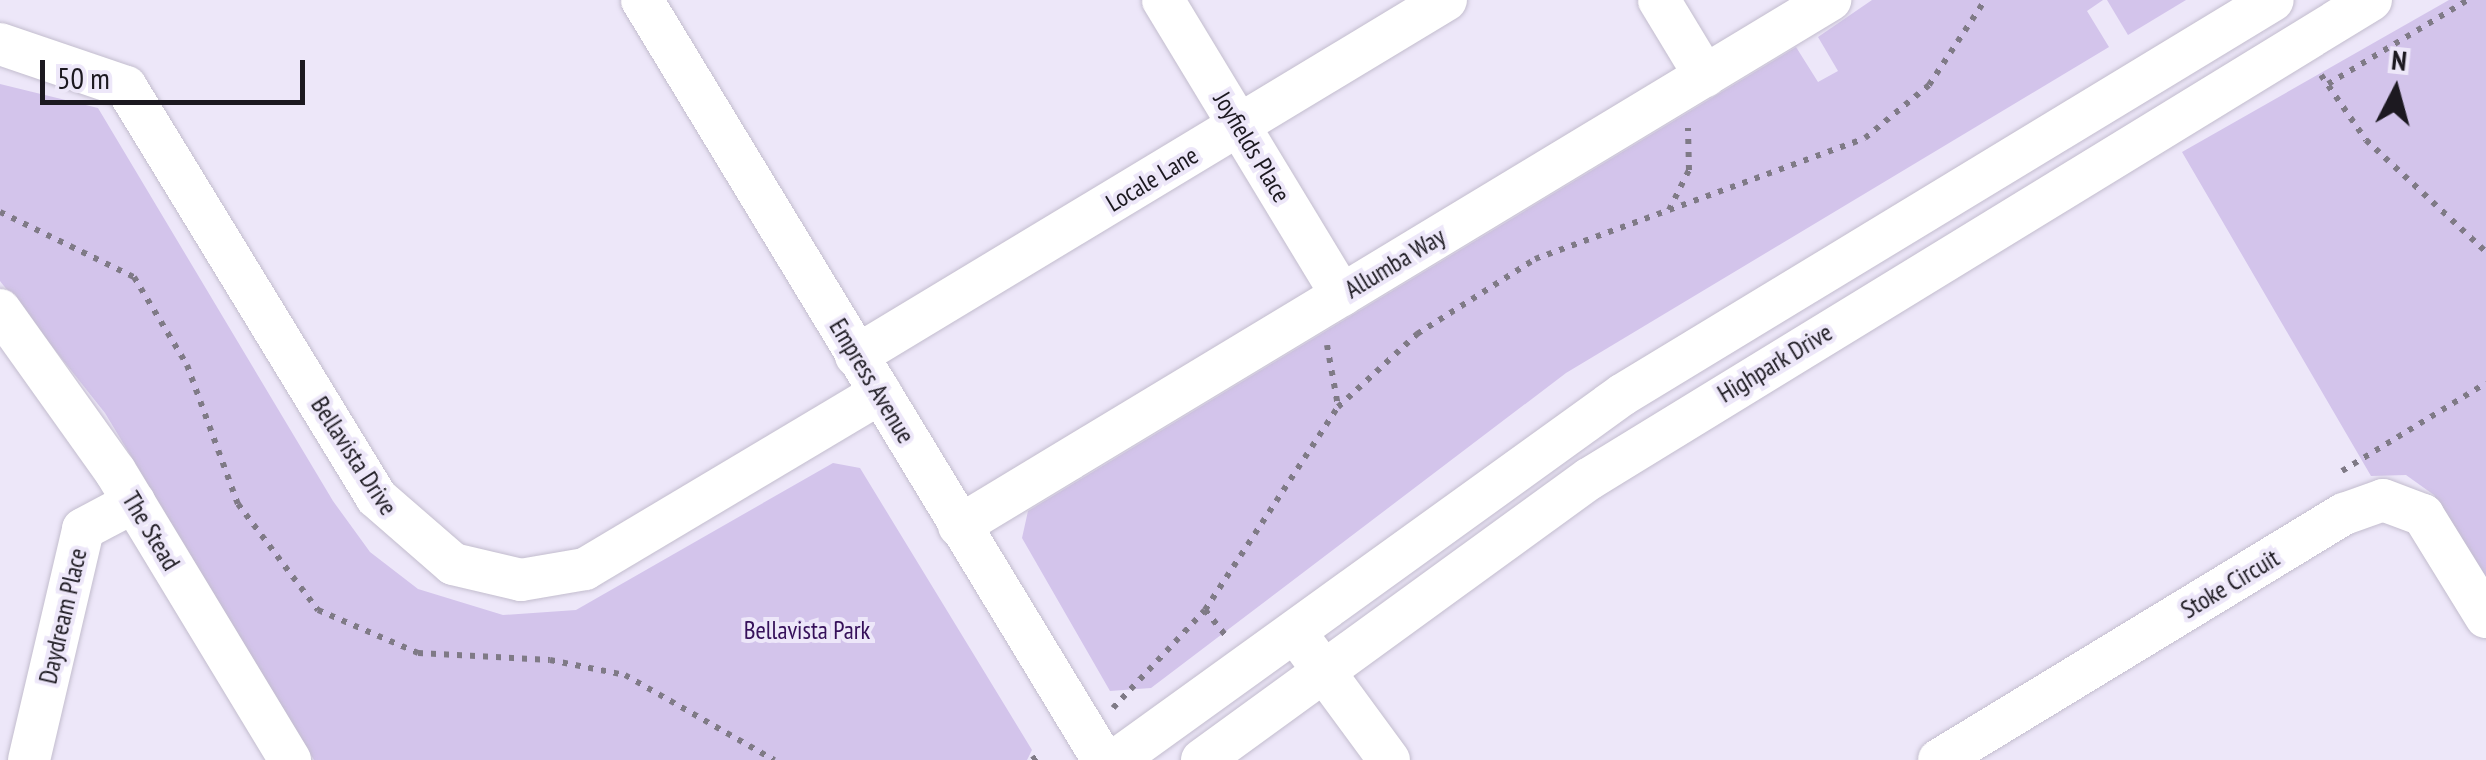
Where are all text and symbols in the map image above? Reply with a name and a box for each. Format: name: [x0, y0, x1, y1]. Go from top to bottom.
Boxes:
scale bar: [45, 40, 310, 102]
north arrow: [2346, 40, 2446, 140]
text: N: [2390, 40, 2409, 79]
text: 50 m: [57, 58, 110, 97]
street label: Joyfields Place: [1207, 86, 1297, 208]
street label: Locale Lane: [1101, 140, 1203, 218]
street label: Allumba Way: [1339, 221, 1451, 305]
street label: Empress Avenue: [823, 313, 921, 449]
street label: Highpark Drive: [1712, 317, 1838, 409]
street label: Bellavista Drive: [305, 391, 403, 521]
street label: The Stead: [116, 486, 186, 576]
street label: Stoke Circuit: [2176, 543, 2284, 625]
street label: Daydream Place: [33, 545, 93, 687]
park label: Bellavista Park: [744, 615, 870, 645]

